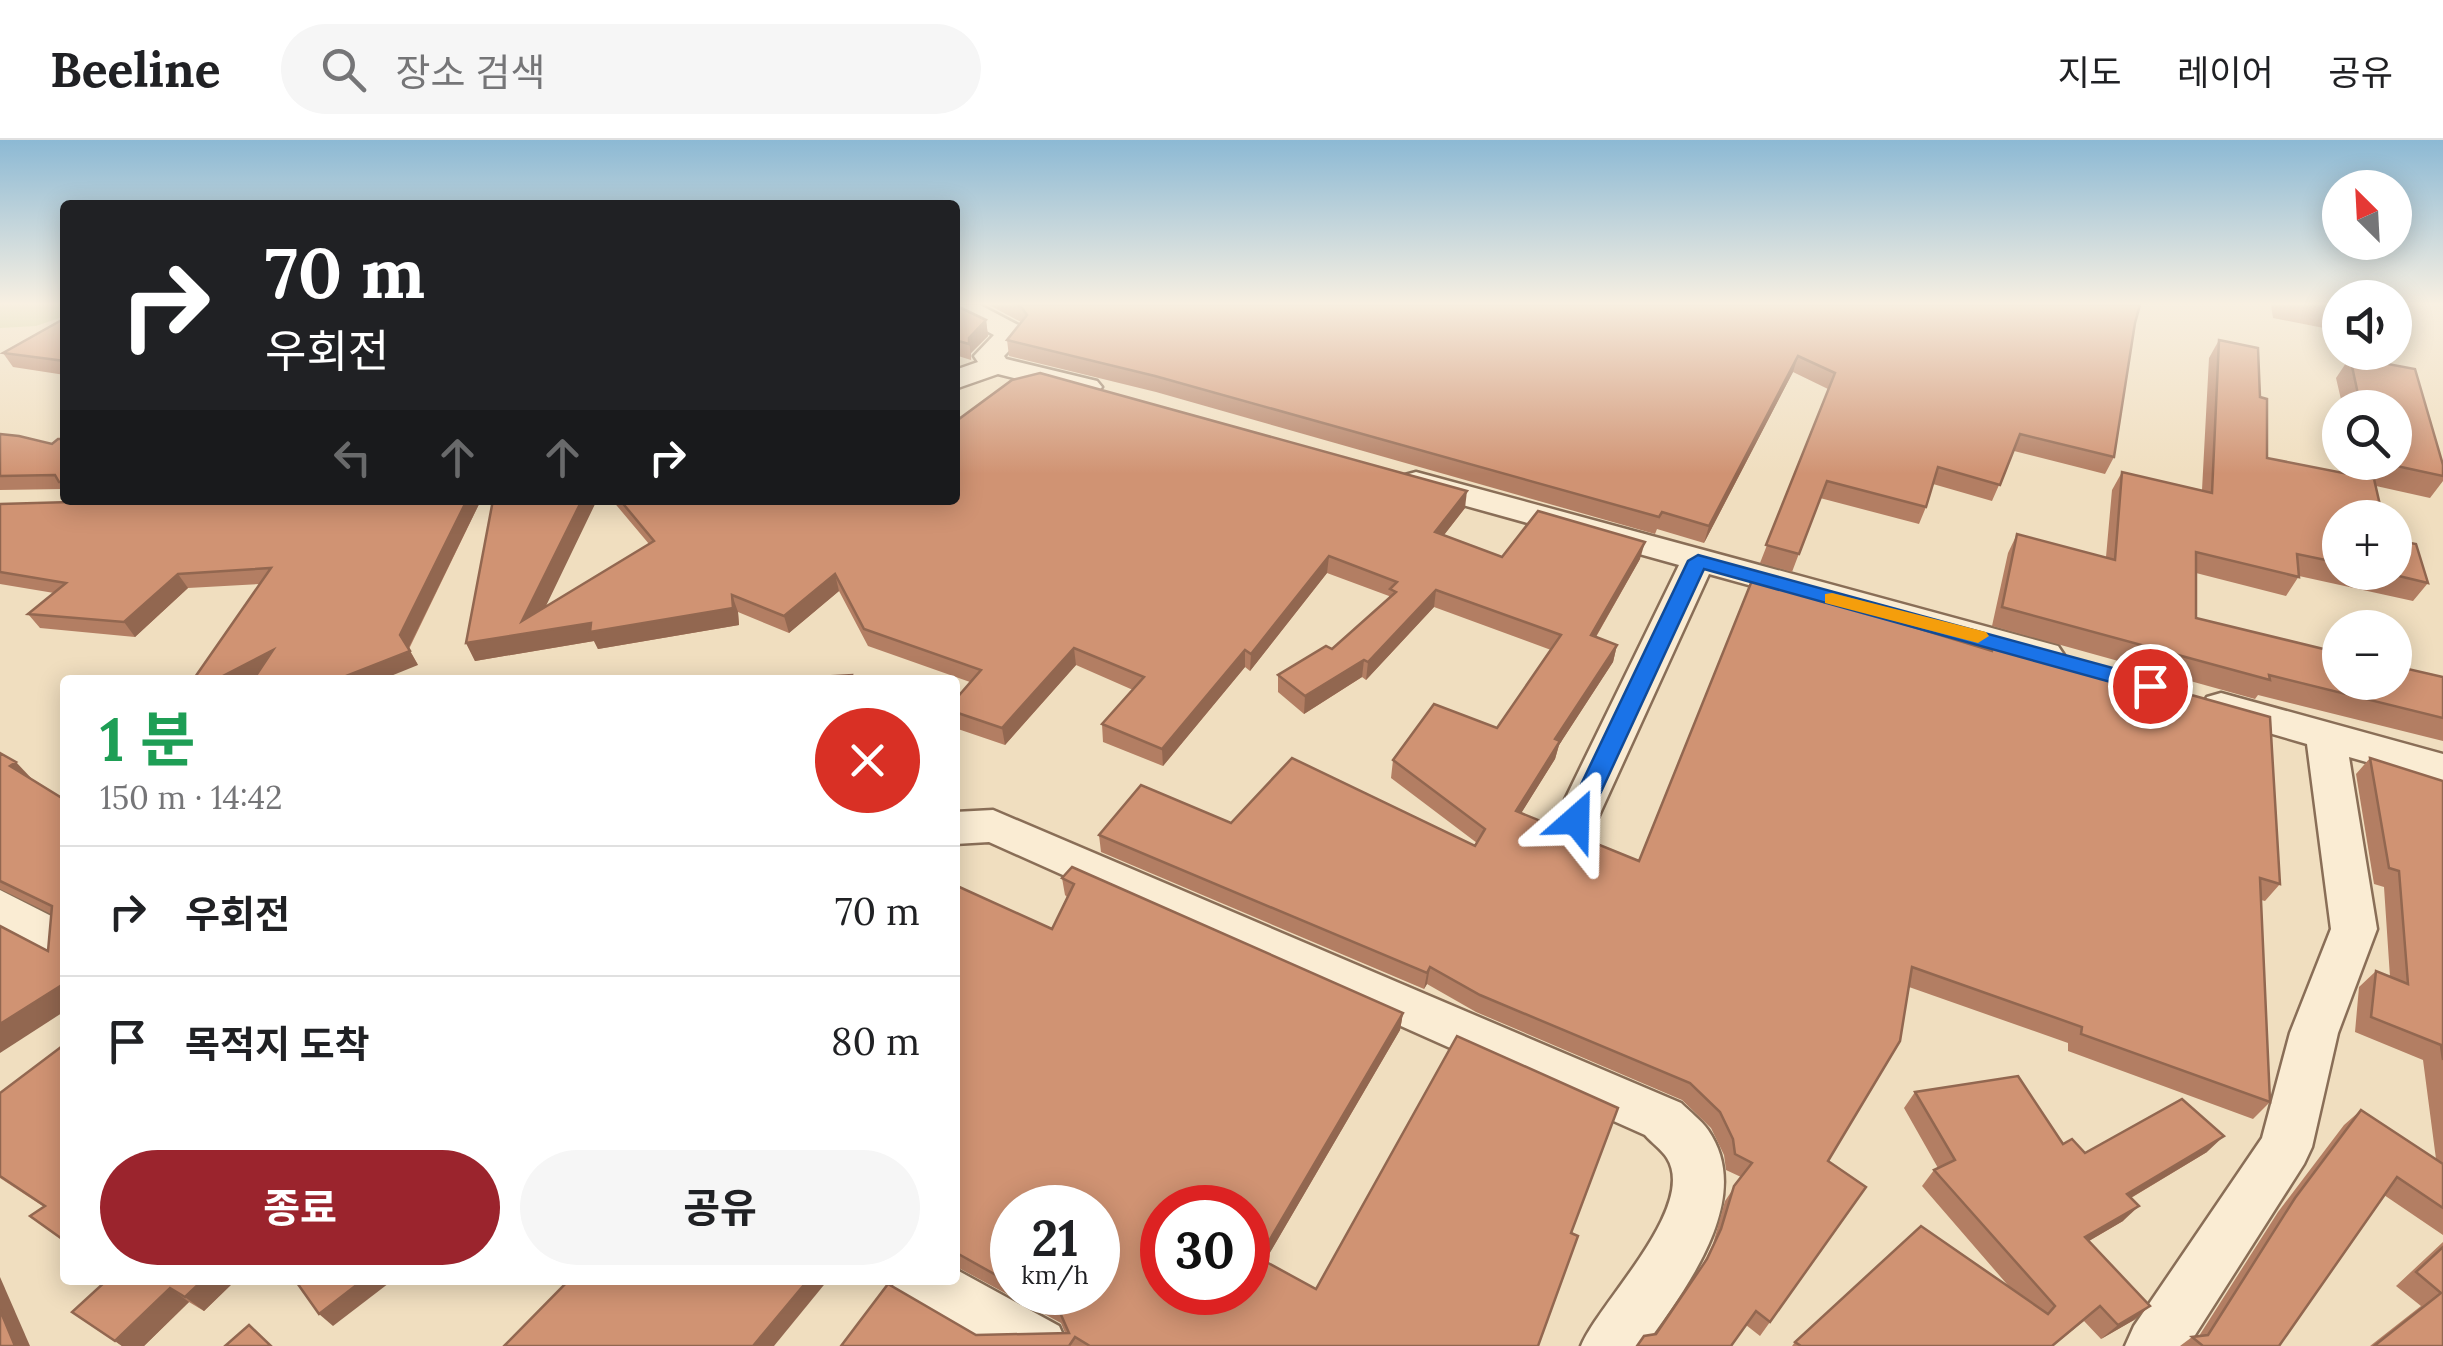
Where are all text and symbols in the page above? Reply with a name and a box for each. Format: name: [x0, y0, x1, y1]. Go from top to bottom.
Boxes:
search box: [281, 24, 981, 114]
text: Beeline: [50, 39, 221, 100]
icon: search: [316, 42, 371, 97]
text: 장소 검색: [396, 48, 545, 96]
text: 지도: [2058, 50, 2122, 95]
text: 레이어: [2177, 50, 2274, 95]
text: 공유: [2329, 50, 2393, 95]
north arrow: [2322, 170, 2412, 260]
map controls: [2322, 170, 2412, 700]
text: 70 m: [265, 228, 425, 317]
icon: right: [100, 240, 230, 370]
button: sound: [2322, 280, 2412, 370]
text: 우회전: [265, 322, 389, 379]
button: search: [2322, 390, 2412, 480]
icon: left: [325, 430, 380, 485]
icon: ahead: [430, 430, 485, 485]
icon: ahead: [535, 430, 590, 485]
icon: right: [640, 430, 695, 485]
button: +: [2322, 500, 2412, 590]
button: −: [2322, 610, 2412, 700]
pin: [2108, 644, 2193, 729]
icon: arrive: [2123, 659, 2178, 714]
text: 1 분: [100, 701, 195, 777]
button: close: [815, 708, 920, 813]
position arrow: [1524, 768, 1628, 872]
text: 150 m · 14:42: [100, 777, 282, 818]
icon: right: [100, 884, 155, 939]
text: 70 m: [835, 887, 920, 935]
text: 우회전: [185, 890, 290, 938]
icon: arrive: [100, 1014, 155, 1069]
text: 80 m: [831, 1017, 920, 1065]
text: 목적지 도착: [185, 1020, 370, 1068]
button: 종료: [100, 1150, 500, 1265]
button: 공유: [520, 1150, 920, 1265]
speed limit sign: 30: [1140, 1185, 1270, 1315]
text: 21: [1032, 1206, 1078, 1270]
text: km/h: [1021, 1259, 1089, 1291]

